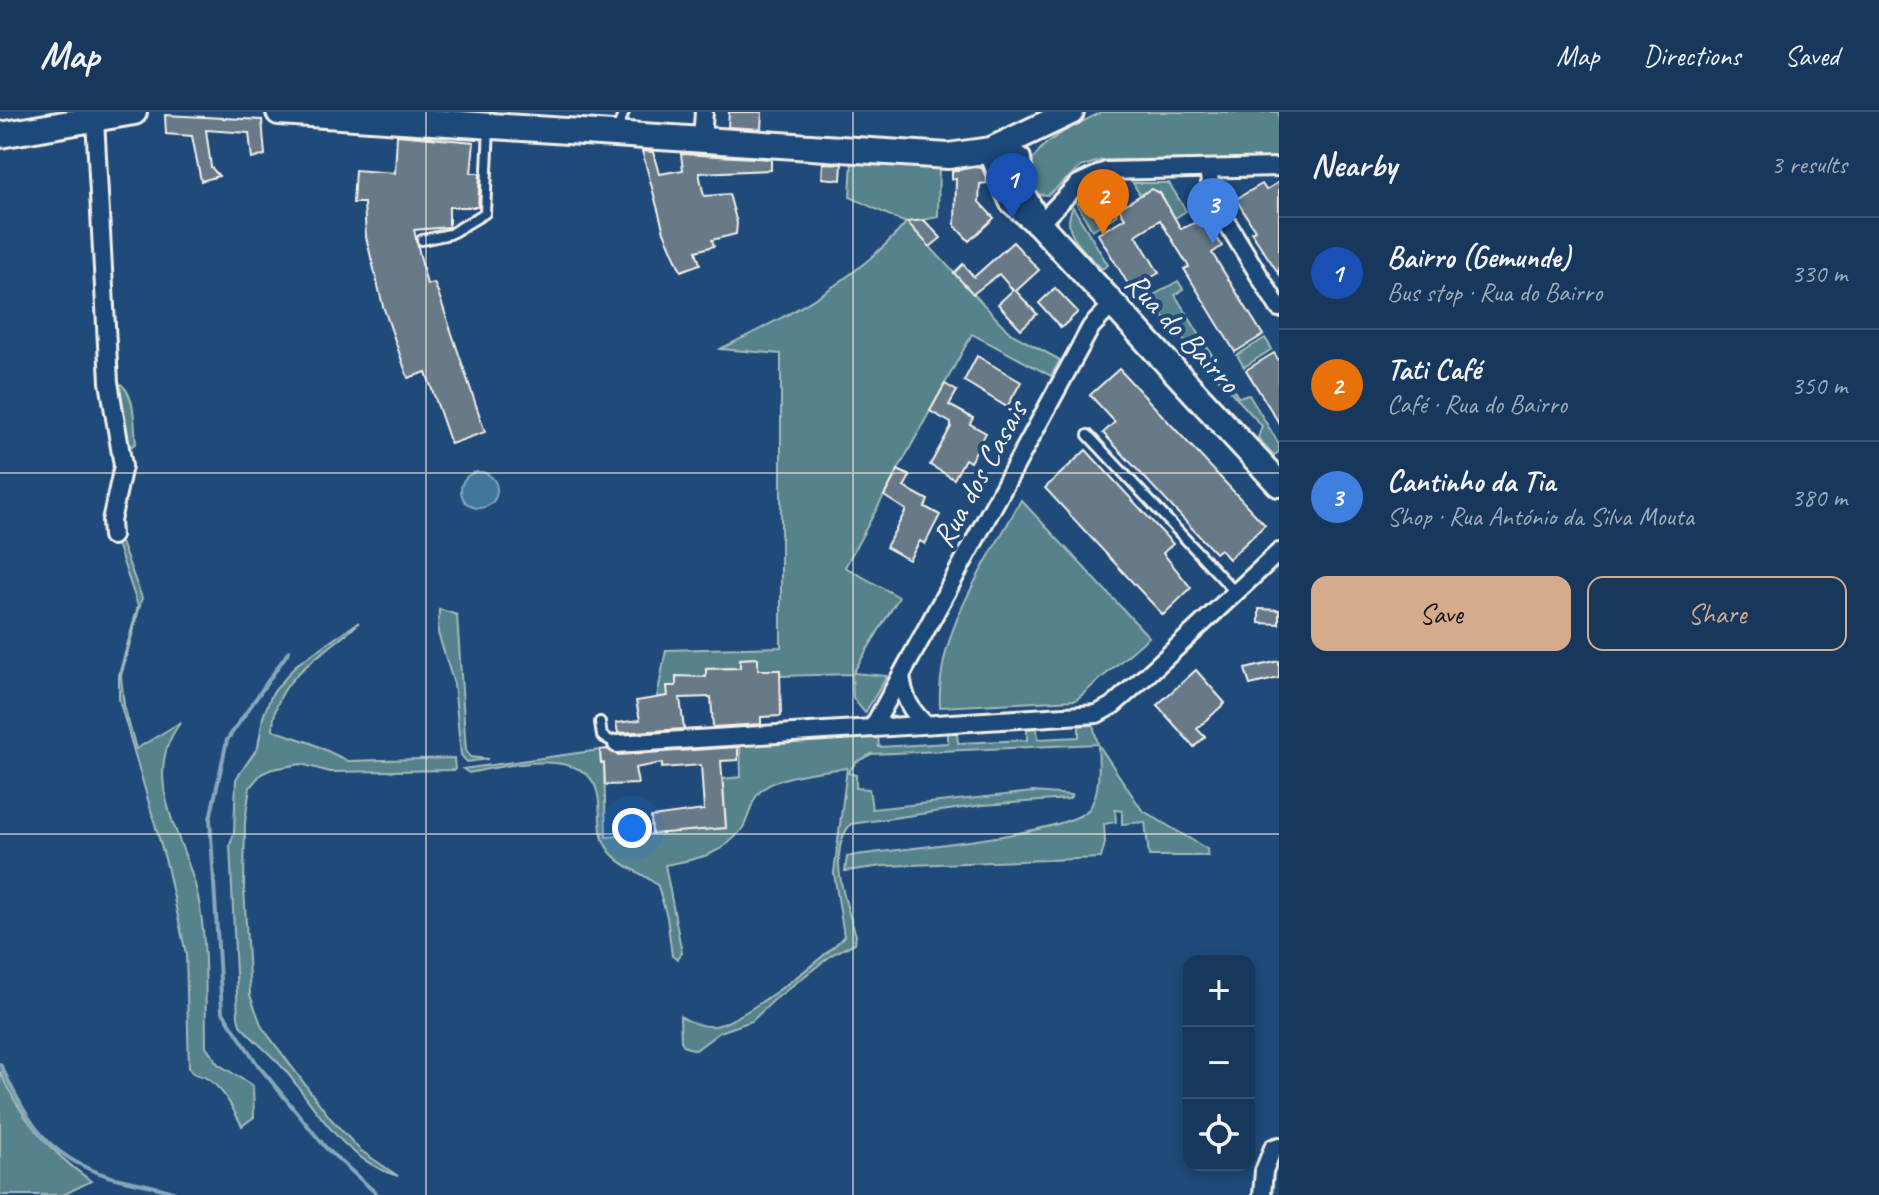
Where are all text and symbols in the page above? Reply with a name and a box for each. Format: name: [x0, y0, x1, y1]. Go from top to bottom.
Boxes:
text: Map: [40, 32, 99, 79]
text: Map: [1556, 38, 1599, 73]
text: Directions: [1643, 38, 1741, 73]
text: Saved: [1785, 38, 1839, 73]
text: Nearby: [1311, 143, 1397, 186]
text: 3 results: [1771, 148, 1847, 181]
pin: 1: [986, 153, 1038, 219]
pin: 2: [1077, 169, 1129, 235]
pin: 3: [1187, 178, 1239, 244]
text: Bairro (Gemunde): [1387, 238, 1570, 276]
text: 1: [1331, 257, 1343, 290]
text: 330 m: [1791, 257, 1847, 290]
street label: Rua do Bairro: [1116, 263, 1250, 403]
text: Bus stop · Rua do Bairro: [1387, 276, 1602, 309]
text: Tati Café: [1387, 350, 1481, 388]
text: 2: [1331, 369, 1343, 402]
text: 350 m: [1791, 369, 1847, 402]
text: Café · Rua do Bairro: [1387, 388, 1567, 421]
street label: Rua dos Casais: [923, 391, 1038, 555]
text: Cantinho da Tia: [1387, 462, 1555, 500]
text: 3: [1331, 481, 1343, 514]
text: 380 m: [1791, 481, 1847, 514]
text: Shop · Rua António da Silva Mouta: [1387, 500, 1694, 533]
button: Save: [1311, 576, 1571, 651]
button: Share: [1587, 576, 1847, 651]
your location: [612, 808, 652, 848]
map controls: [1183, 955, 1255, 1171]
button: +: [1183, 955, 1255, 1027]
button: −: [1183, 1027, 1255, 1099]
button: locate: [1183, 1099, 1255, 1171]

